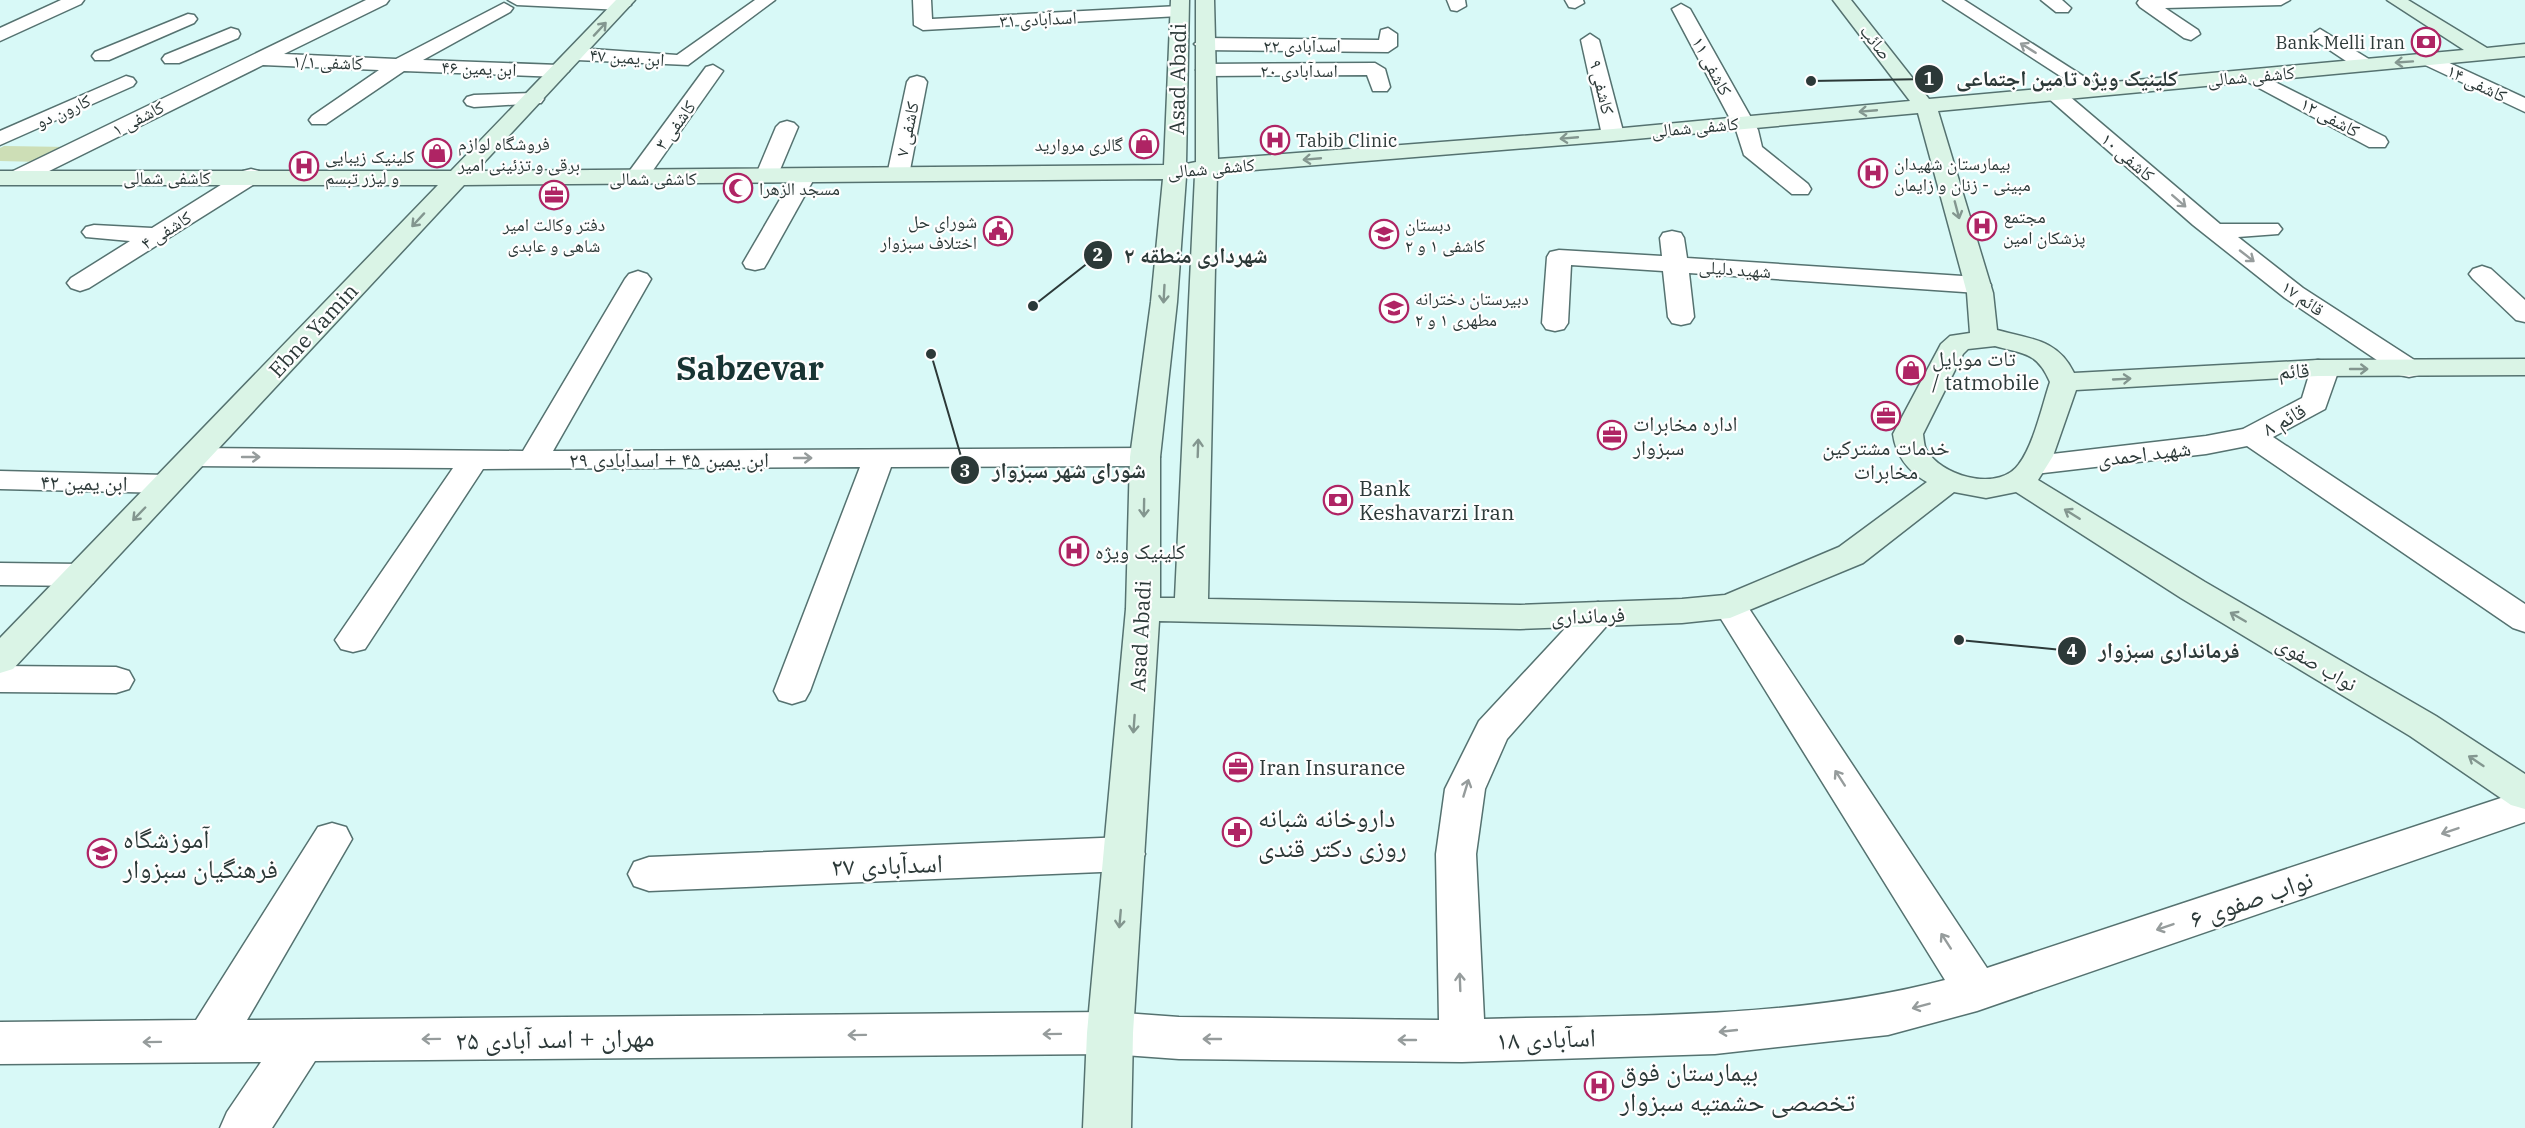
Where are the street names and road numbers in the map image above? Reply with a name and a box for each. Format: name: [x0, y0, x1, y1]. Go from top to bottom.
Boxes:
street label: اسدآبادی ۳۱: [999, 5, 1077, 33]
street label: صائب: [1855, 20, 1897, 64]
street label: Asad Abadi: [1162, 23, 1192, 135]
street label: کاشفی ۱۱: [1687, 33, 1737, 100]
street label: اسدآبادی ۲۲: [1263, 34, 1341, 57]
street label: ابن یمین ۴۷: [589, 43, 665, 71]
street label: کاشفی ۱/۱: [293, 49, 364, 75]
street label: ابن یمین ۴۶: [441, 55, 517, 81]
street label: کاشفی ۹: [1584, 57, 1620, 117]
street label: اسدآبادی ۲۰: [1260, 59, 1338, 82]
street label: کاشفی ۱۴: [2443, 59, 2511, 107]
street label: کاشفی شمالی: [2206, 61, 2296, 91]
street label: کارون دو: [32, 88, 95, 133]
street label: کاشفی ۱۲: [2297, 92, 2364, 142]
street label: کاشفی ۱: [108, 95, 168, 141]
street label: کاشفی ۳: [649, 95, 701, 154]
street label: کاشفی ۷: [890, 99, 924, 159]
street label: کاشفی شمالی: [1650, 112, 1740, 142]
street label: کاشفی ۱۰: [2096, 127, 2160, 187]
street label: کاشفی شمالی: [1166, 153, 1256, 183]
street label: کاشفی شمالی: [123, 166, 211, 189]
street label: کاشفی شمالی: [609, 167, 697, 190]
street label: کاشفی ۴: [136, 205, 196, 254]
street label: شهید دلیلی: [1698, 255, 1772, 283]
street label: قائم ۱۷: [2277, 275, 2329, 322]
street label: Ebne Yamin: [262, 277, 364, 383]
street label: قائم: [2278, 355, 2310, 386]
street label: قائم ۸: [2257, 396, 2311, 443]
street label: شهید احمدی: [2096, 433, 2192, 473]
street label: ابن یمین ۴۵ + اسدآبادی ۲۹: [569, 445, 769, 473]
street label: ابن یمین ۴۲: [40, 467, 128, 497]
street label: Asad Abadi: [1123, 579, 1157, 693]
street label: فرمانداری: [1551, 600, 1625, 630]
street label: نواب صفوی: [2271, 629, 2363, 697]
street label: اسدآبادی ۲۷: [831, 845, 943, 883]
street label: نواب صفوی ۶: [2185, 861, 2317, 935]
street label: مهران + اسد آبادی ۲۵: [455, 1019, 655, 1057]
street label: اسآبادی ۱۸: [1496, 1019, 1596, 1057]

